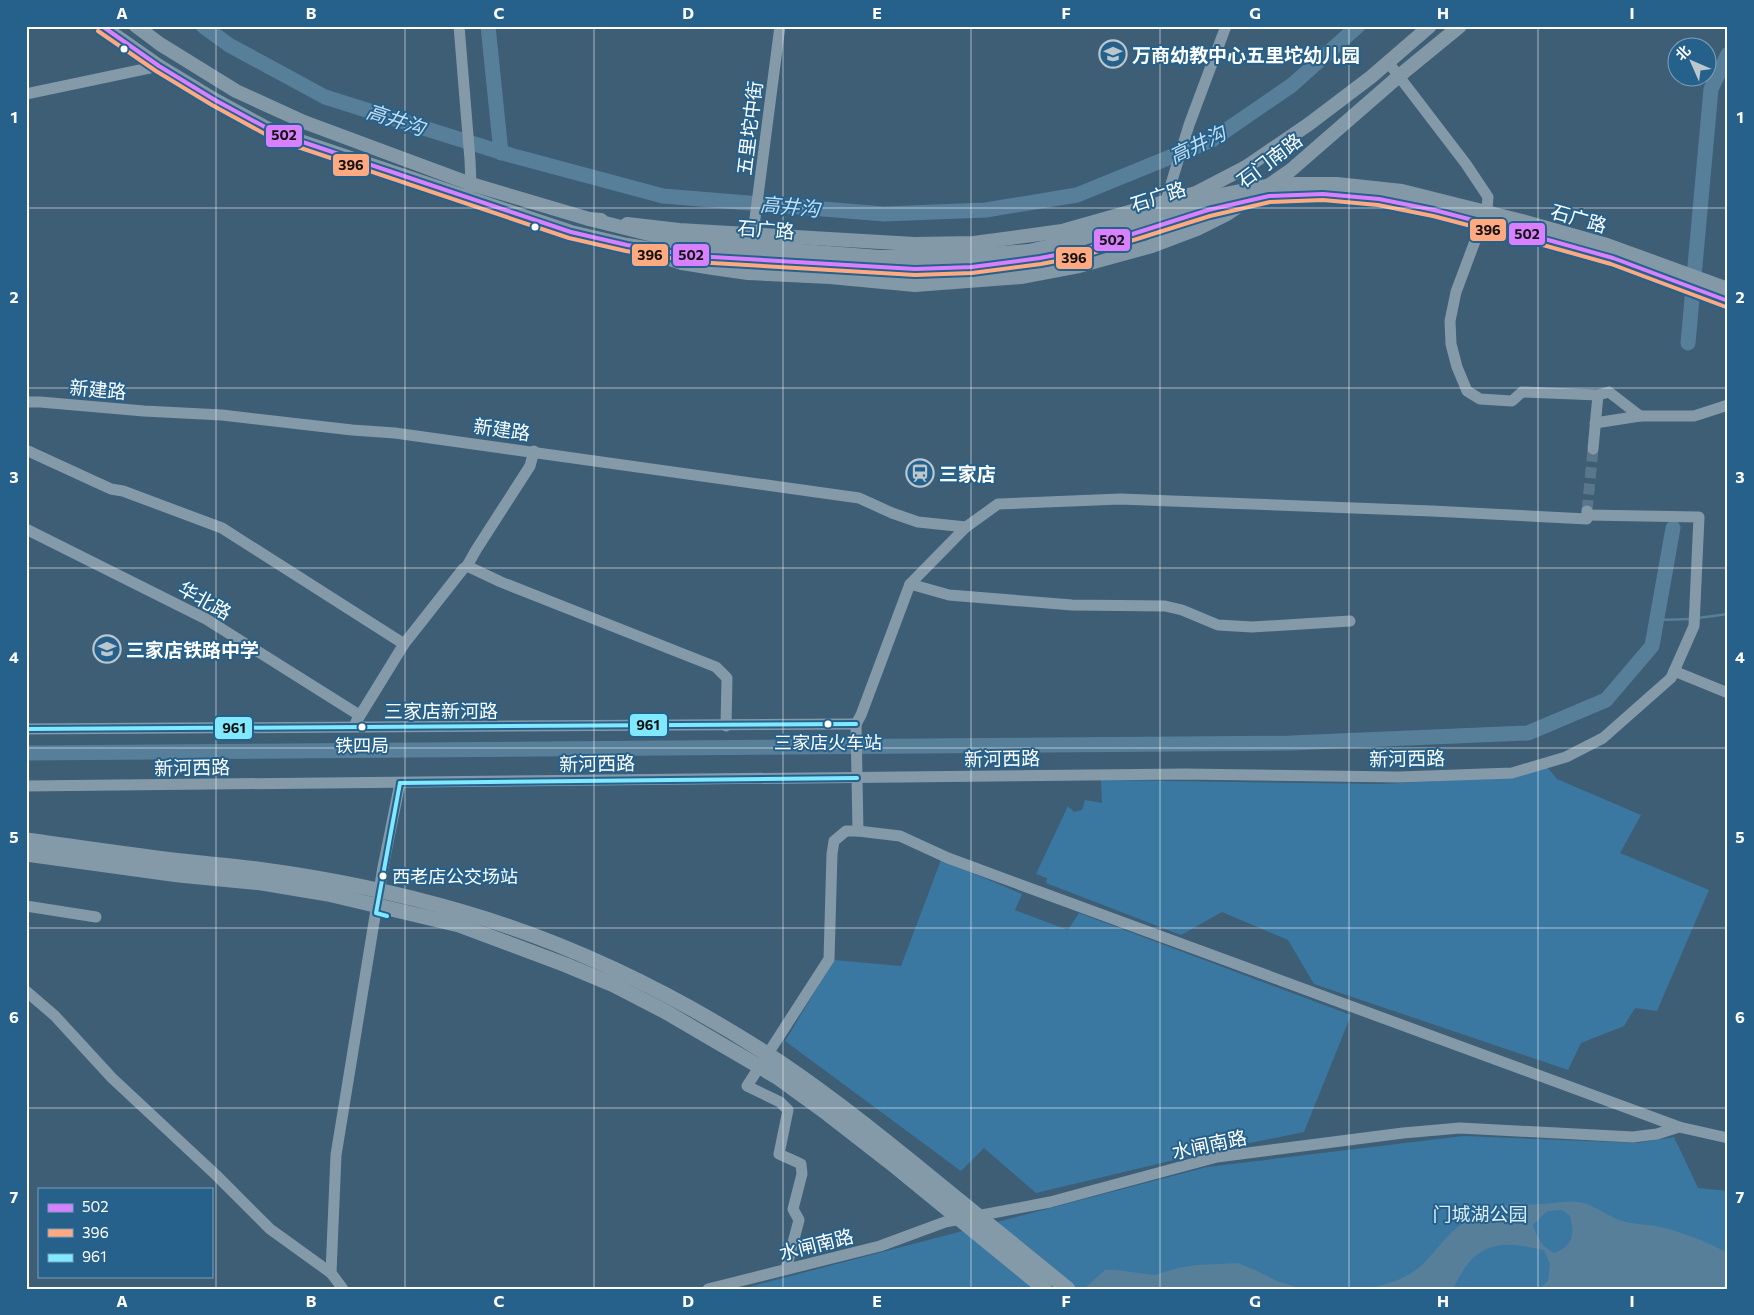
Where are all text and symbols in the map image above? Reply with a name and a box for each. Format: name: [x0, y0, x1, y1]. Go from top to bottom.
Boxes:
text: A: [116, 3, 128, 22]
text: B: [306, 3, 317, 22]
text: C: [494, 3, 505, 22]
text: D: [682, 3, 694, 22]
text: E: [872, 3, 882, 22]
text: F: [1061, 3, 1071, 22]
text: G: [1249, 3, 1261, 22]
text: H: [1437, 3, 1449, 22]
text: I: [1629, 3, 1635, 22]
north arrow: [1666, 38, 1716, 88]
school or university icon: 万商幼教中心五里坨幼儿园: [1098, 39, 1128, 69]
text: 北: [1671, 41, 1693, 63]
place label: 万商幼教中心五里坨幼儿园: [1132, 43, 1360, 66]
unlabelled marker: [119, 44, 129, 54]
street label: 五里坨中街: [732, 79, 766, 177]
water label: 高井沟: [364, 98, 430, 140]
text: 1: [10, 107, 18, 126]
text: 1: [1736, 107, 1744, 126]
water label: 高井沟: [1165, 119, 1231, 168]
line badge: 502: [265, 124, 303, 148]
text: 502: [271, 126, 297, 143]
street label: 石门南路: [1232, 128, 1306, 192]
line badge: 396: [332, 153, 370, 177]
text: 396: [338, 156, 364, 173]
street label: 石广路: [1127, 176, 1189, 216]
water label: 高井沟: [759, 191, 823, 221]
street label: 石广路: [1548, 199, 1610, 237]
street label: 石广路: [737, 216, 795, 242]
line badge: 396: [1469, 218, 1507, 242]
text: 396: [1475, 221, 1501, 238]
unlabelled marker: [530, 222, 540, 232]
line badge: 502: [1508, 222, 1546, 246]
text: 502: [1514, 225, 1540, 242]
line badge: 502: [1093, 228, 1131, 252]
text: 502: [1099, 231, 1125, 248]
line badge: 396: [631, 243, 669, 267]
line badge: 502: [672, 243, 710, 267]
text: 396: [637, 246, 663, 263]
text: 502: [678, 246, 704, 263]
line badge: 396: [1055, 246, 1093, 270]
text: 396: [1061, 249, 1087, 266]
text: 2: [9, 287, 19, 306]
text: 2: [1735, 287, 1745, 306]
street label: 新建路: [69, 375, 127, 403]
street label: 新建路: [472, 414, 532, 444]
station icon: 三家店: [905, 458, 935, 488]
place label: 三家店: [939, 462, 996, 485]
text: 3: [9, 467, 19, 486]
text: 3: [1735, 467, 1745, 486]
street label: 华北路: [174, 576, 236, 624]
school or university icon: 三家店铁路中学: [92, 634, 122, 664]
place label: 三家店铁路中学: [126, 638, 259, 661]
text: 4: [9, 647, 19, 666]
text: 4: [1735, 647, 1745, 666]
street label: 三家店新河路: [384, 699, 498, 722]
line badge: 961: [629, 713, 668, 737]
line badge: 961: [214, 716, 253, 740]
text: 961: [636, 716, 660, 733]
text: 961: [222, 719, 246, 736]
marker: 三家店火车站: [823, 719, 833, 729]
marker: 铁四局: [357, 722, 367, 732]
place label: 三家店火车站: [774, 731, 882, 753]
place label: 铁四局: [335, 734, 389, 756]
street label: 新河西路: [964, 746, 1040, 770]
street label: 新河西路: [1369, 746, 1445, 770]
street label: 新河西路: [559, 751, 635, 775]
street label: 新河西路: [154, 755, 230, 779]
text: 5: [9, 827, 19, 846]
text: 5: [1735, 827, 1745, 846]
place label: 西老店公交场站: [392, 865, 518, 887]
marker: 西老店公交场站: [378, 871, 388, 881]
text: 6: [9, 1007, 19, 1026]
text: 6: [1735, 1007, 1745, 1026]
street label: 水闸南路: [1169, 1125, 1249, 1163]
text: 7: [10, 1187, 19, 1206]
text: 7: [1736, 1187, 1745, 1206]
legend: [38, 1188, 212, 1278]
text: 502: [82, 1197, 109, 1215]
park label: 门城湖公园: [1432, 1202, 1528, 1225]
text: 396: [82, 1223, 109, 1241]
street label: 水闸南路: [776, 1224, 856, 1264]
text: 961: [82, 1247, 107, 1265]
text: A: [116, 1291, 128, 1310]
text: B: [306, 1291, 317, 1310]
text: C: [494, 1291, 505, 1310]
text: D: [682, 1291, 694, 1310]
text: E: [872, 1291, 882, 1310]
text: F: [1061, 1291, 1071, 1310]
text: G: [1249, 1291, 1261, 1310]
text: H: [1437, 1291, 1449, 1310]
text: I: [1629, 1291, 1635, 1310]

